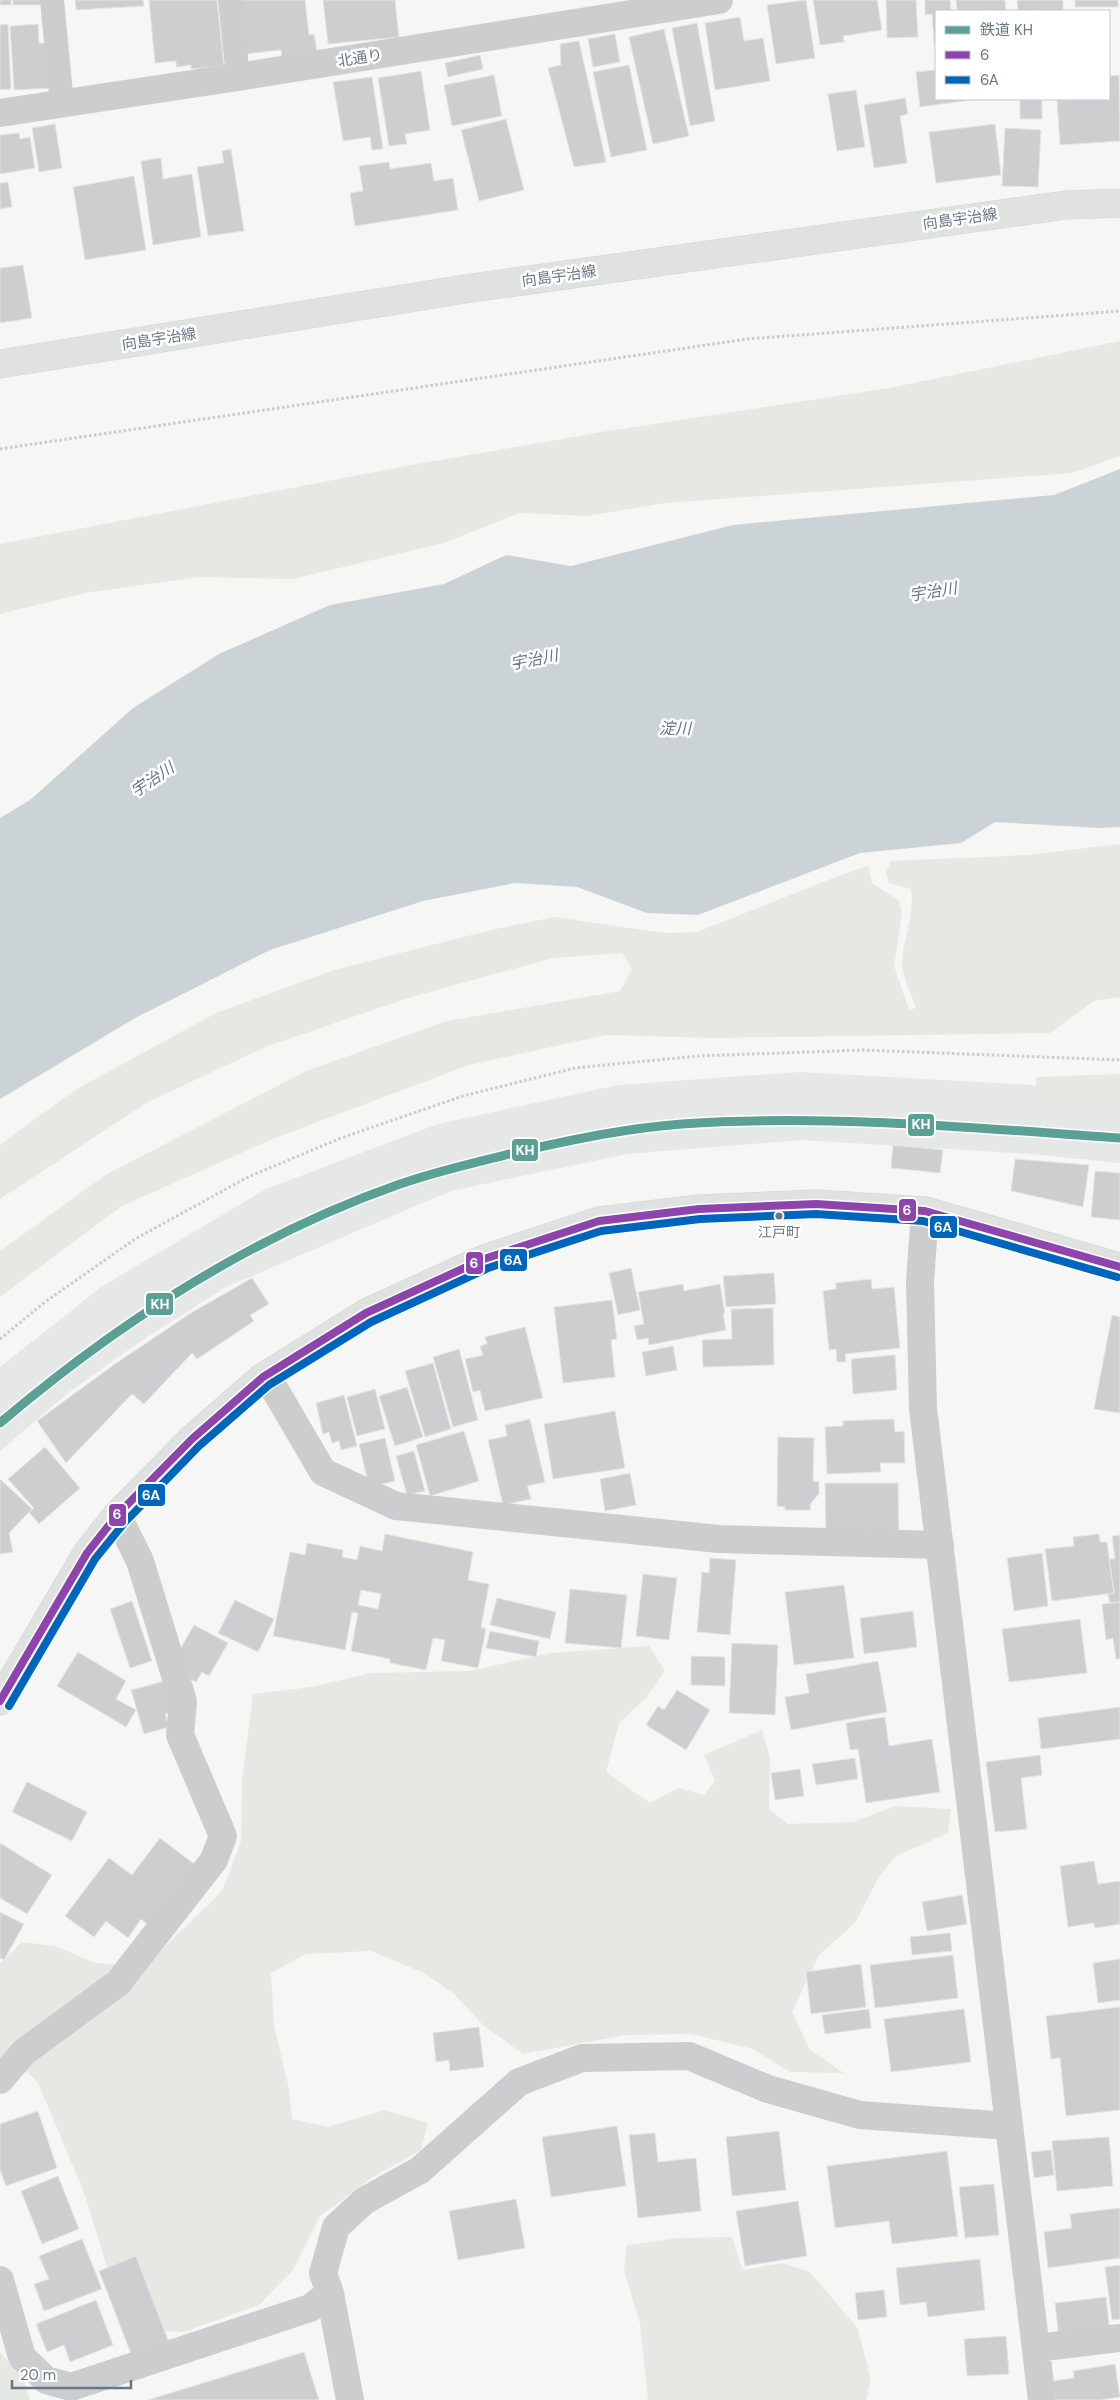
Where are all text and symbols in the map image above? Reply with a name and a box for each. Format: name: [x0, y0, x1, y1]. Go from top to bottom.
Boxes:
legend: [935, 10, 1110, 100]
text: 鉄道 KH: [980, 20, 1033, 40]
street label: 北通り: [336, 45, 384, 71]
text: 6: [980, 45, 989, 65]
text: 6A: [980, 70, 999, 90]
street label: 向島宇治線: [921, 204, 999, 234]
street label: 向島宇治線: [520, 261, 598, 291]
street label: 向島宇治線: [120, 323, 198, 355]
water label: 宇治川: [908, 577, 960, 606]
water label: 宇治川: [509, 644, 562, 674]
water label: 淀川: [659, 718, 693, 739]
water label: 宇治川: [127, 756, 180, 802]
line badge: KH: [907, 1113, 935, 1137]
text: KH: [911, 1115, 931, 1133]
line badge: KH: [511, 1138, 539, 1162]
text: KH: [515, 1141, 535, 1159]
line badge: 6: [898, 1198, 917, 1222]
text: 6: [903, 1201, 912, 1219]
marker: 江戸町: [774, 1211, 784, 1221]
line badge: 6A: [929, 1215, 958, 1239]
text: 6A: [934, 1218, 952, 1236]
place label: 江戸町: [758, 1223, 800, 1241]
line badge: 6A: [499, 1248, 528, 1272]
line badge: 6: [465, 1251, 484, 1275]
text: 6A: [504, 1251, 522, 1269]
text: 6: [470, 1254, 479, 1272]
line badge: KH: [145, 1292, 174, 1316]
text: KH: [150, 1295, 170, 1313]
line badge: 6A: [137, 1483, 166, 1507]
text: 6A: [142, 1486, 160, 1504]
line badge: 6: [108, 1503, 127, 1527]
text: 6: [113, 1505, 122, 1523]
scale bar: [12, 2358, 131, 2390]
text: 20 m: [20, 2365, 56, 2385]

